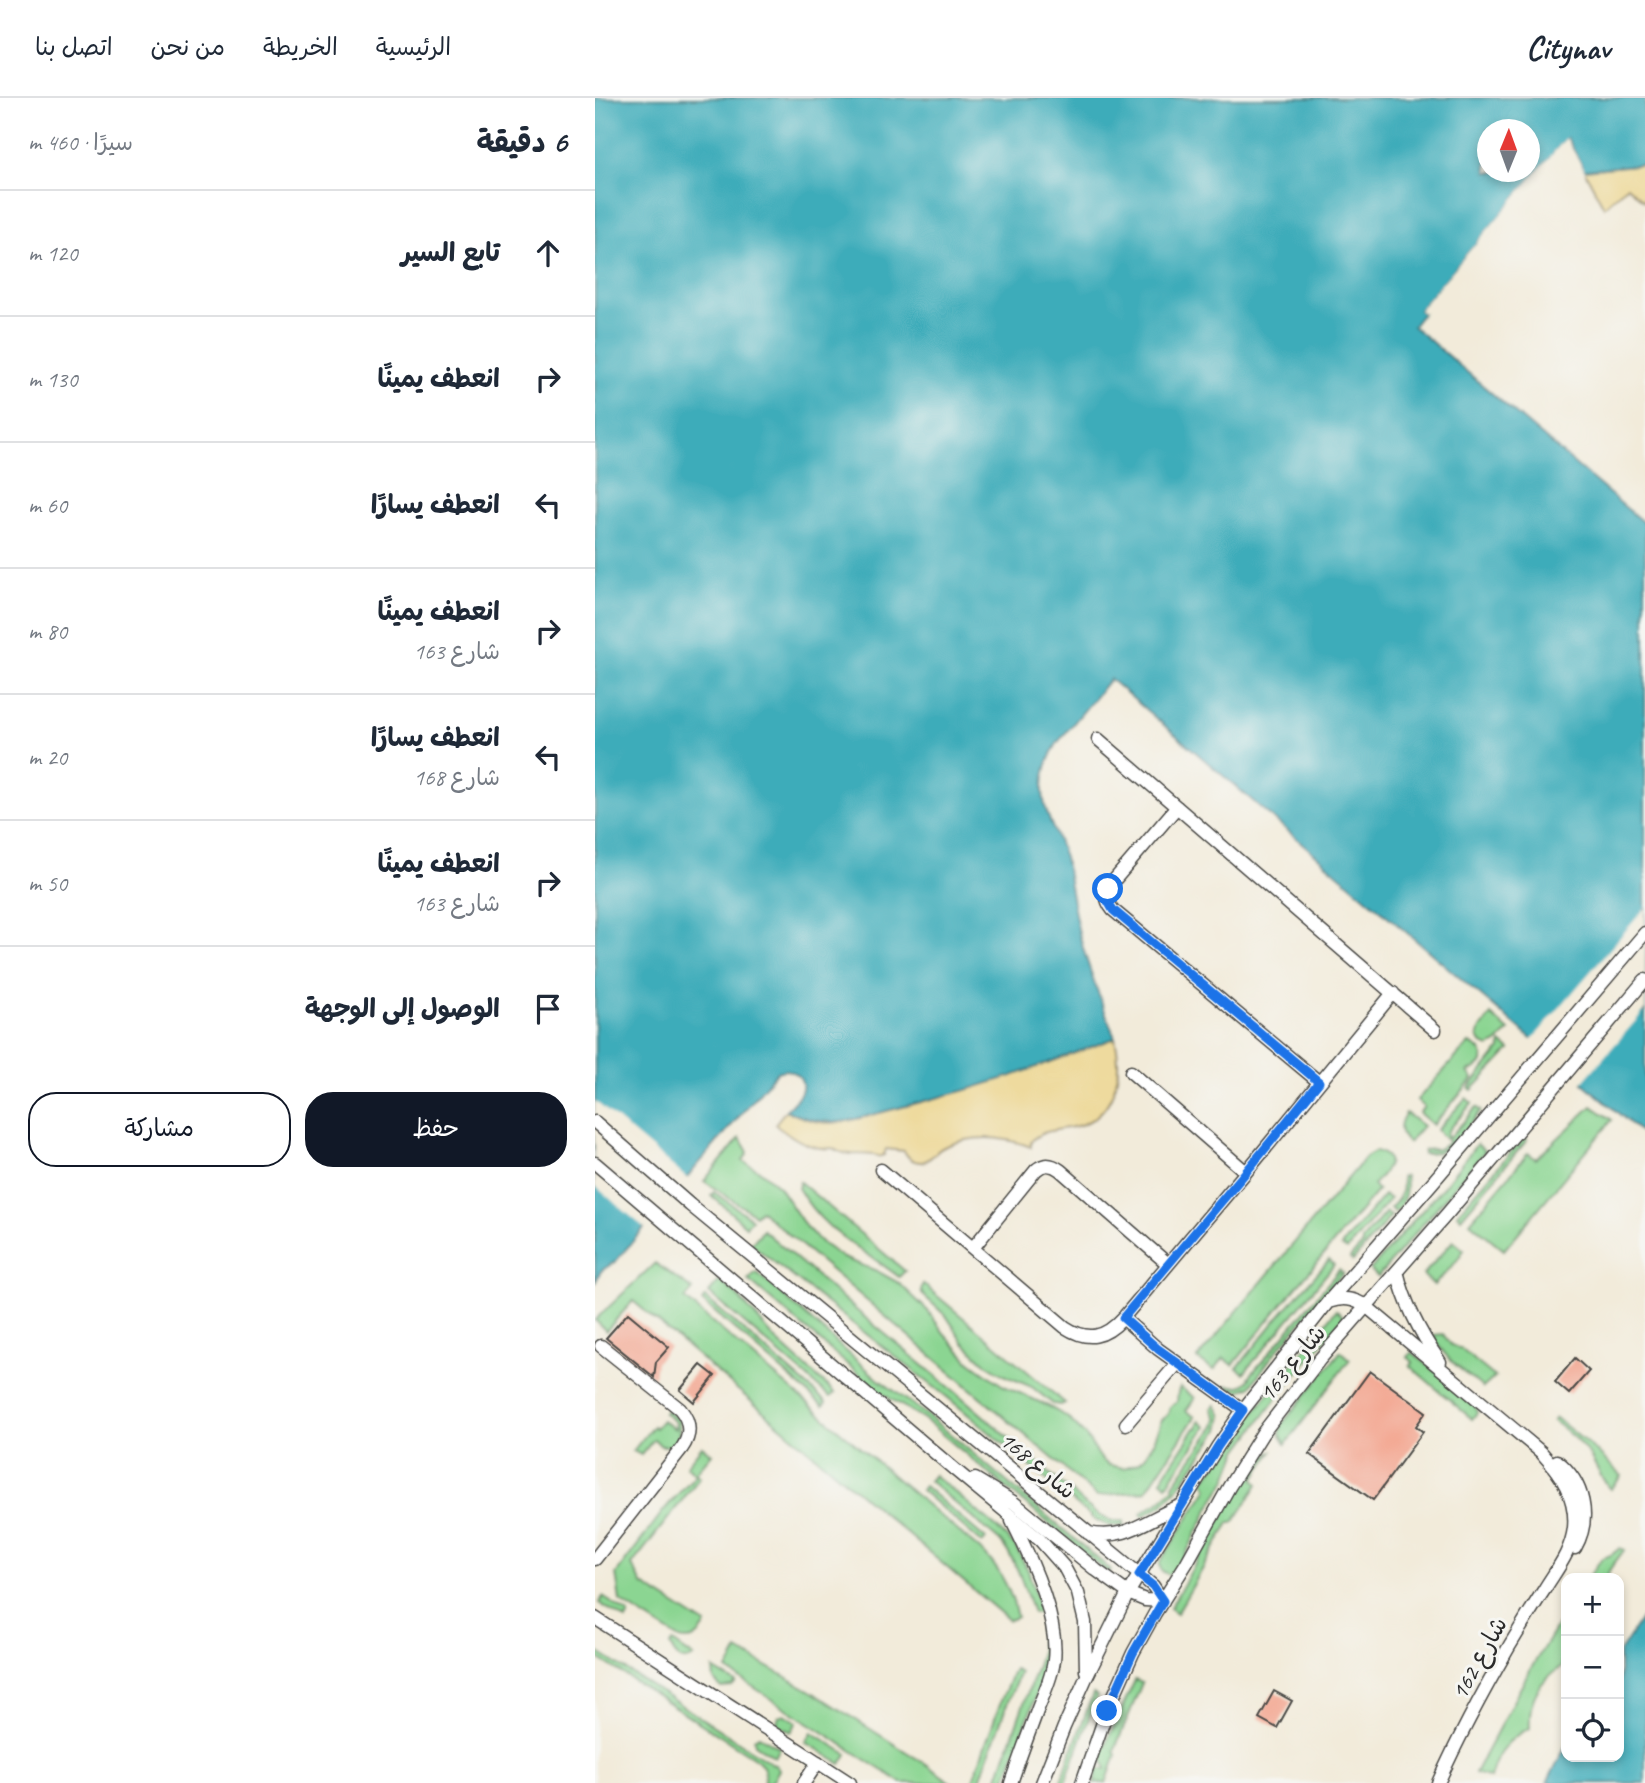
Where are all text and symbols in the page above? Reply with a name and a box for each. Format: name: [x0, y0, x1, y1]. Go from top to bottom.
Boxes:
text: Citynav: [1526, 27, 1610, 69]
text: اتصل بنا: [35, 32, 113, 62]
text: من نحن: [151, 32, 225, 62]
text: الخريطة: [263, 32, 338, 62]
text: الرئيسية: [376, 32, 451, 62]
north arrow: [1477, 119, 1540, 182]
text: 6 دقيقة: [476, 123, 567, 161]
text: سيرًا · 460 m: [28, 128, 133, 157]
icon: ahead: [529, 234, 567, 272]
text: تابع السير: [401, 236, 500, 269]
text: 120 m: [28, 239, 78, 268]
icon: right: [529, 360, 567, 398]
text: انعطف يمينًا: [378, 362, 500, 395]
text: 130 m: [28, 365, 78, 394]
icon: left: [529, 486, 567, 524]
text: انعطف يسارًا: [371, 488, 500, 521]
text: 60 m: [28, 491, 67, 520]
text: انعطف يمينًا: [378, 595, 500, 628]
icon: right: [529, 612, 567, 650]
text: 80 m: [28, 617, 67, 646]
text: شارع 163: [414, 637, 500, 666]
text: انعطف يسارًا: [371, 721, 500, 754]
icon: left: [529, 738, 567, 776]
text: 20 m: [28, 743, 67, 772]
text: شارع 168: [414, 763, 500, 792]
text: انعطف يمينًا: [378, 847, 500, 880]
icon: right: [529, 864, 567, 902]
text: 50 m: [28, 869, 67, 898]
route start: [1092, 873, 1123, 904]
text: شارع 163: [414, 889, 500, 918]
icon: arrive: [529, 990, 567, 1028]
text: الوصول إلى الوجهة: [305, 992, 500, 1025]
button: مشاركة: [28, 1092, 291, 1167]
button: حفظ: [305, 1092, 567, 1167]
street label: شارع 163: [1252, 1319, 1334, 1409]
street label: شارع 168: [993, 1425, 1082, 1507]
map controls: [1561, 1573, 1624, 1762]
button: +: [1561, 1573, 1624, 1636]
street label: شارع 162: [1444, 1611, 1516, 1706]
button: −: [1561, 1636, 1624, 1699]
route end: [1091, 1695, 1122, 1726]
button: locate: [1561, 1699, 1624, 1762]

